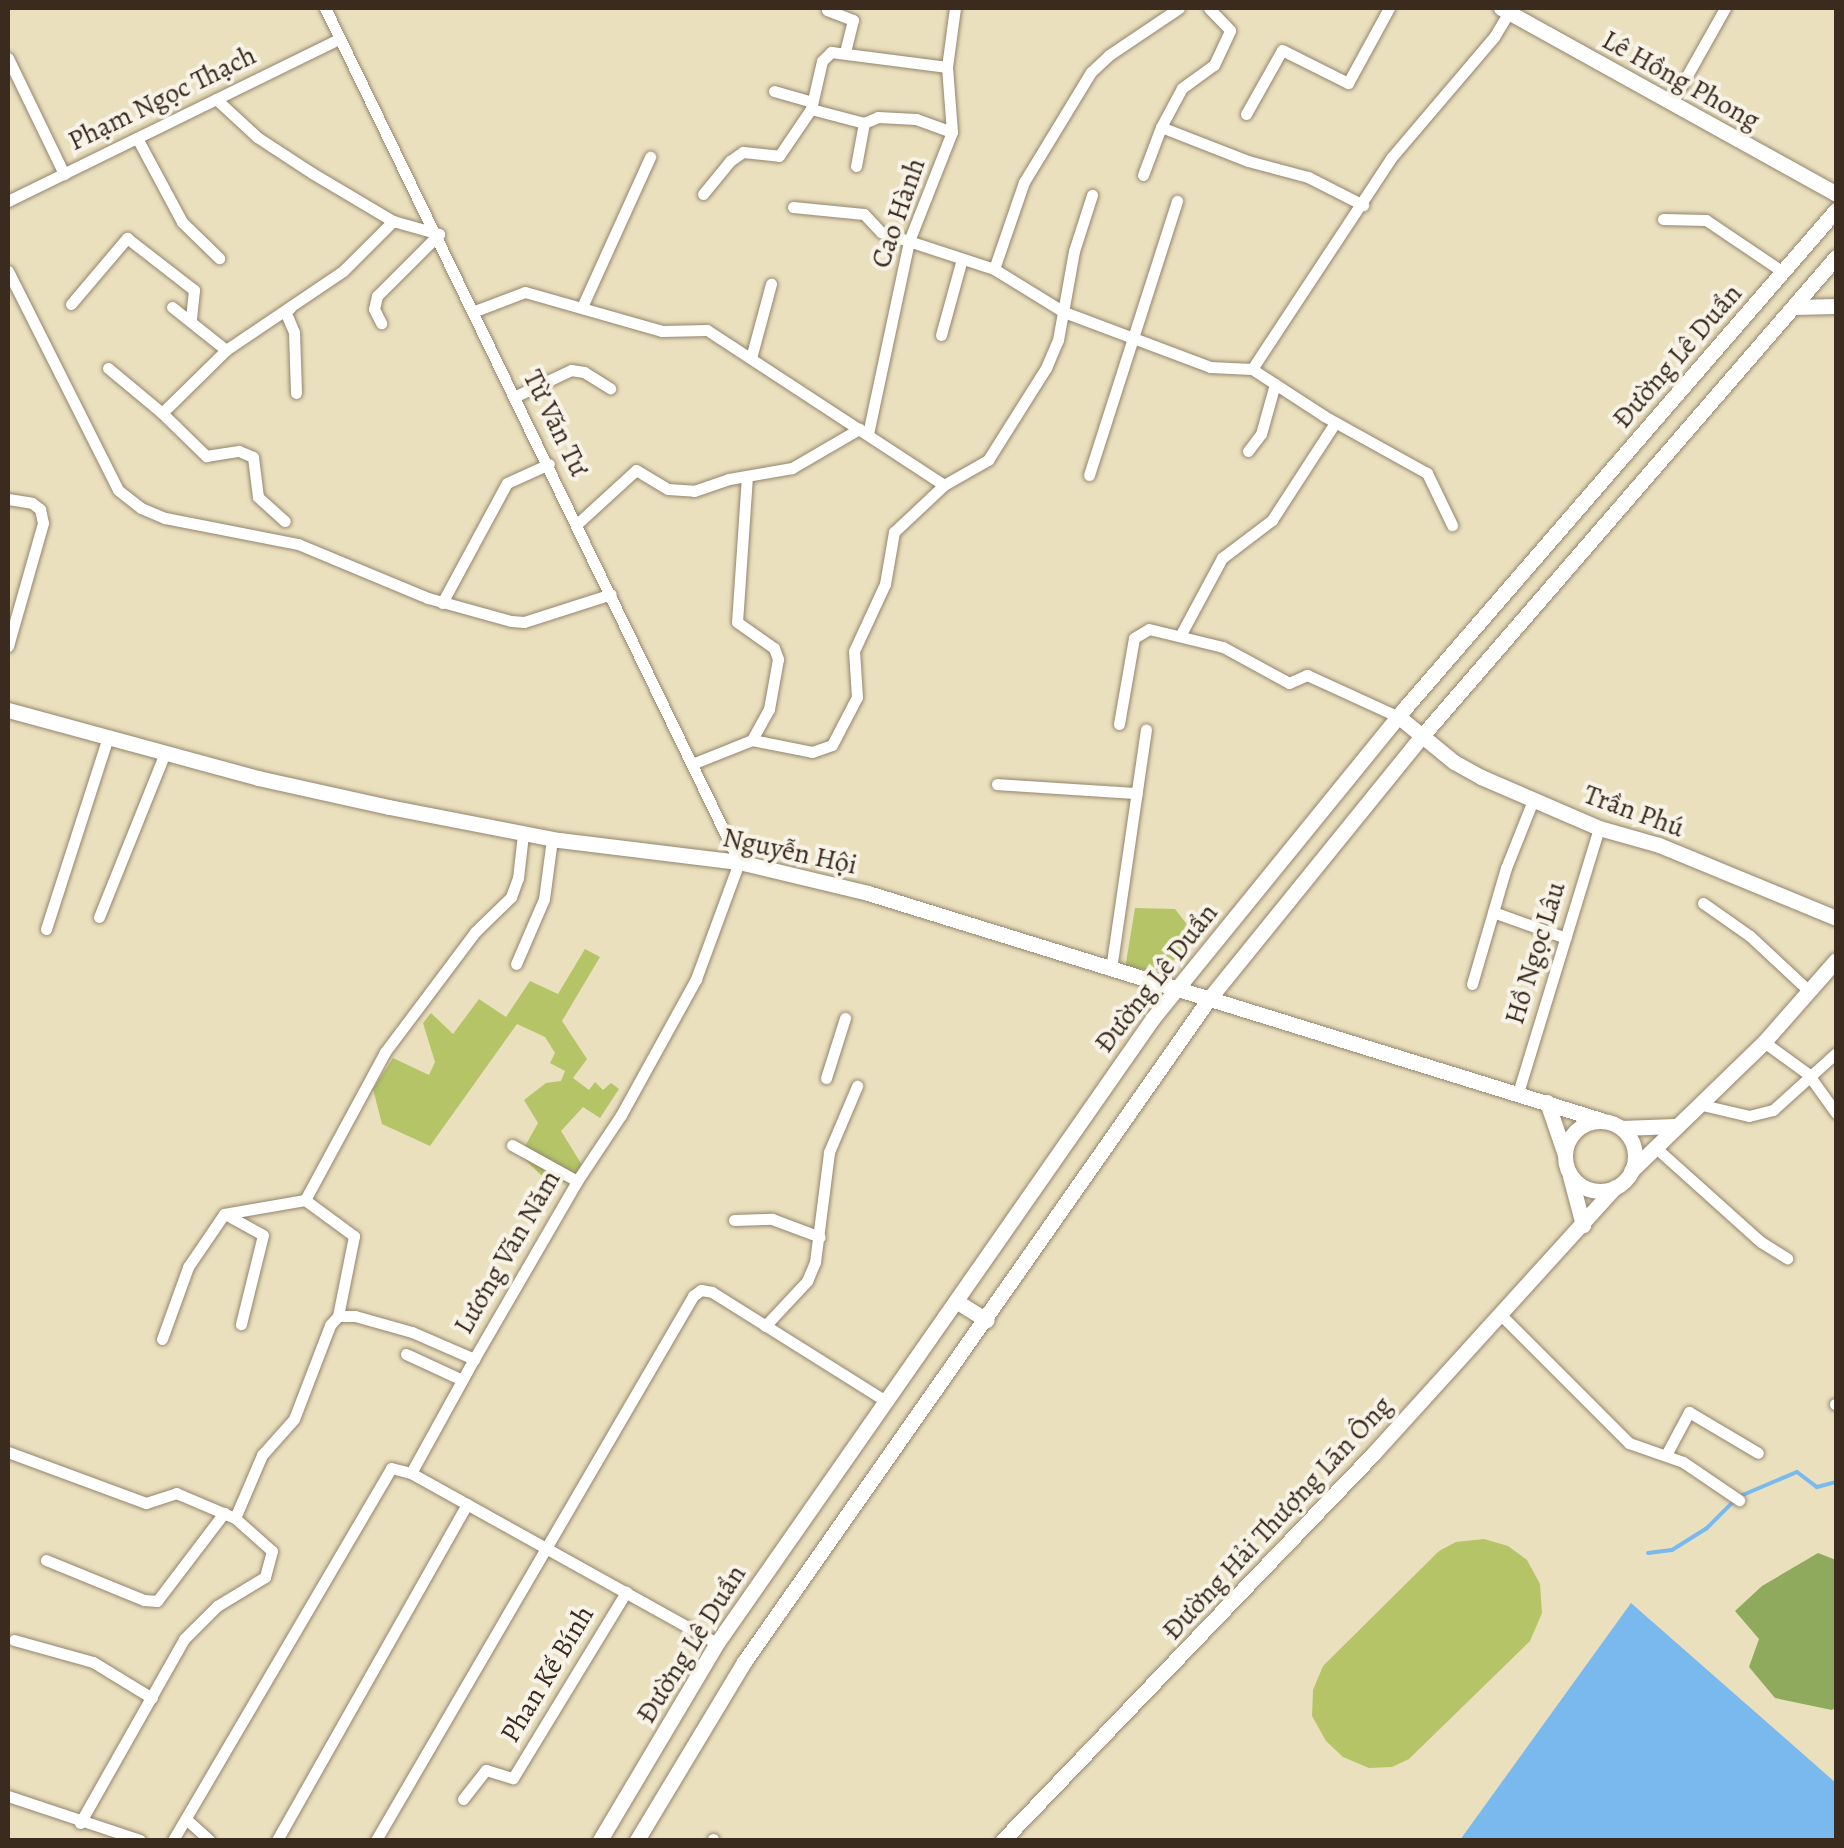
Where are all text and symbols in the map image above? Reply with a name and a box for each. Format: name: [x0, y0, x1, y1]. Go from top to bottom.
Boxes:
street label: Lê Hồng Phong: [1596, 23, 1766, 137]
street label: Phạm Ngọc Thạch: [63, 38, 261, 158]
street label: Cao Hành: [864, 154, 932, 272]
street label: Đường Lê Duẩn: [1605, 277, 1749, 435]
street label: Từ Văn Tư: [516, 364, 596, 482]
street label: Trần Phú: [1579, 777, 1689, 845]
street label: Nguyễn Hội: [720, 820, 860, 882]
street label: Hồ Ngọc Lâu: [1497, 878, 1573, 1028]
street label: Đường Lê Duẩn: [1087, 897, 1225, 1059]
street label: Lương Văn Năm: [447, 1164, 567, 1340]
street label: Đường Hải Thượng Lãn Ông: [1155, 1389, 1399, 1647]
street label: Đường Lê Duẩn: [629, 1559, 753, 1729]
street label: Phan Kế Bính: [493, 1599, 601, 1749]

